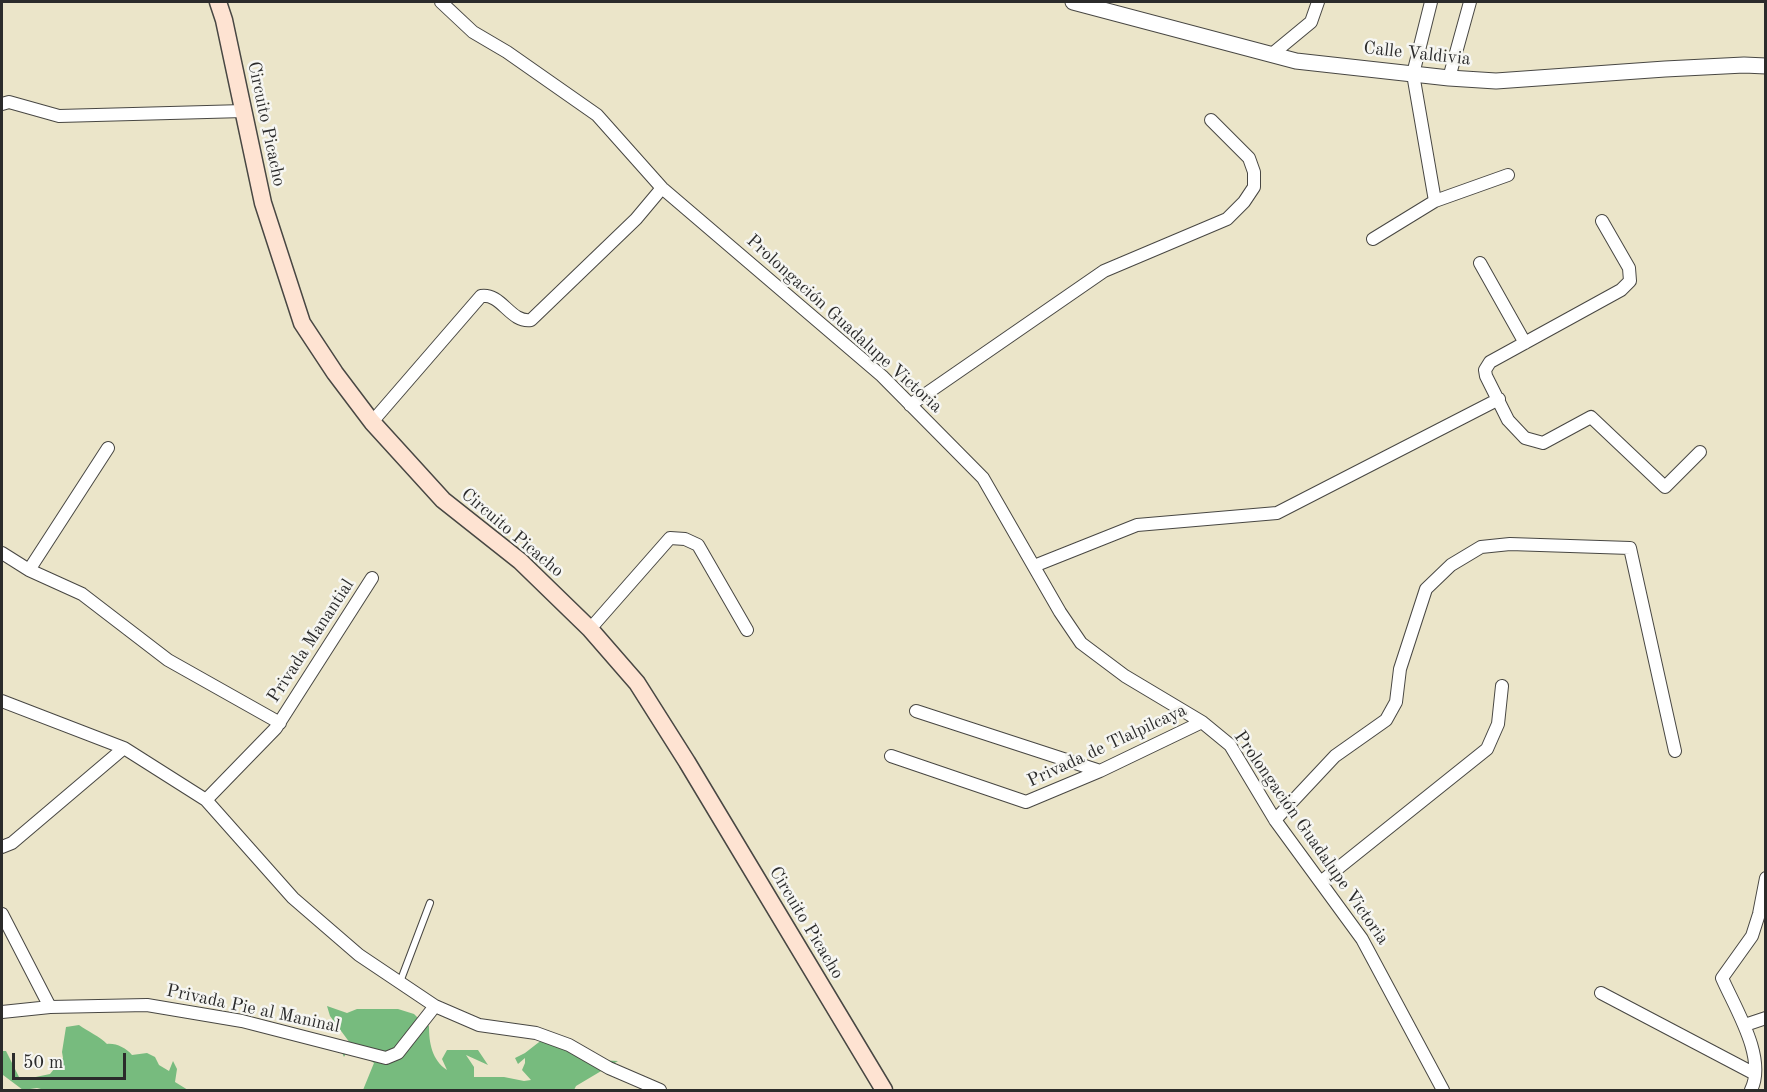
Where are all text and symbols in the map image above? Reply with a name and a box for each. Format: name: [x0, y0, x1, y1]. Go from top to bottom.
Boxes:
street label: Calle Valdivia: [1362, 38, 1472, 70]
street label: Circuito Picacho: [242, 59, 290, 189]
street label: Prolongación Guadalupe Victoria: [742, 230, 946, 418]
street label: Circuito Picacho: [456, 484, 568, 582]
street label: Privada Manantial: [263, 575, 359, 707]
street label: Privada de Tlalpilcaya: [1024, 700, 1190, 792]
street label: Prolongación Guadalupe Victoria: [1229, 727, 1393, 949]
street label: Circuito Picacho: [764, 863, 848, 983]
street label: Privada Pie al Maninal: [164, 980, 342, 1038]
scale bar: [15, 1041, 129, 1079]
text: 50 m: [23, 1054, 63, 1072]

